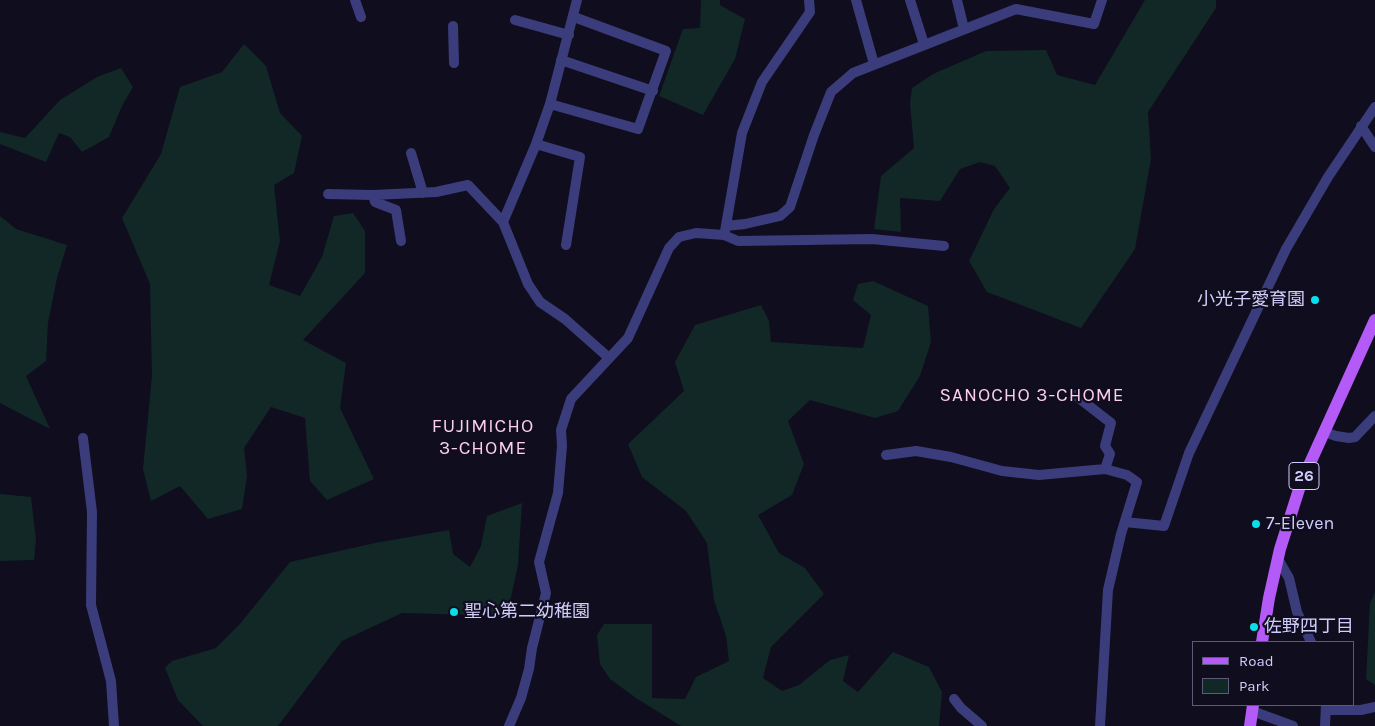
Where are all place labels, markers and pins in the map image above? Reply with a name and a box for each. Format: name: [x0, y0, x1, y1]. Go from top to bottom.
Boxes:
place label: 小光子愛育園: [1197, 289, 1305, 311]
marker: 小光子愛育園: [1309, 294, 1321, 306]
place label: 7-Eleven: [1266, 513, 1334, 535]
marker: 7-Eleven: [1250, 518, 1262, 530]
place label: 聖心第二幼稚園: [464, 601, 590, 623]
marker: 聖心第二幼稚園: [448, 606, 460, 618]
place label: 佐野四丁目: [1264, 616, 1354, 638]
marker: 佐野四丁目: [1248, 621, 1260, 633]

